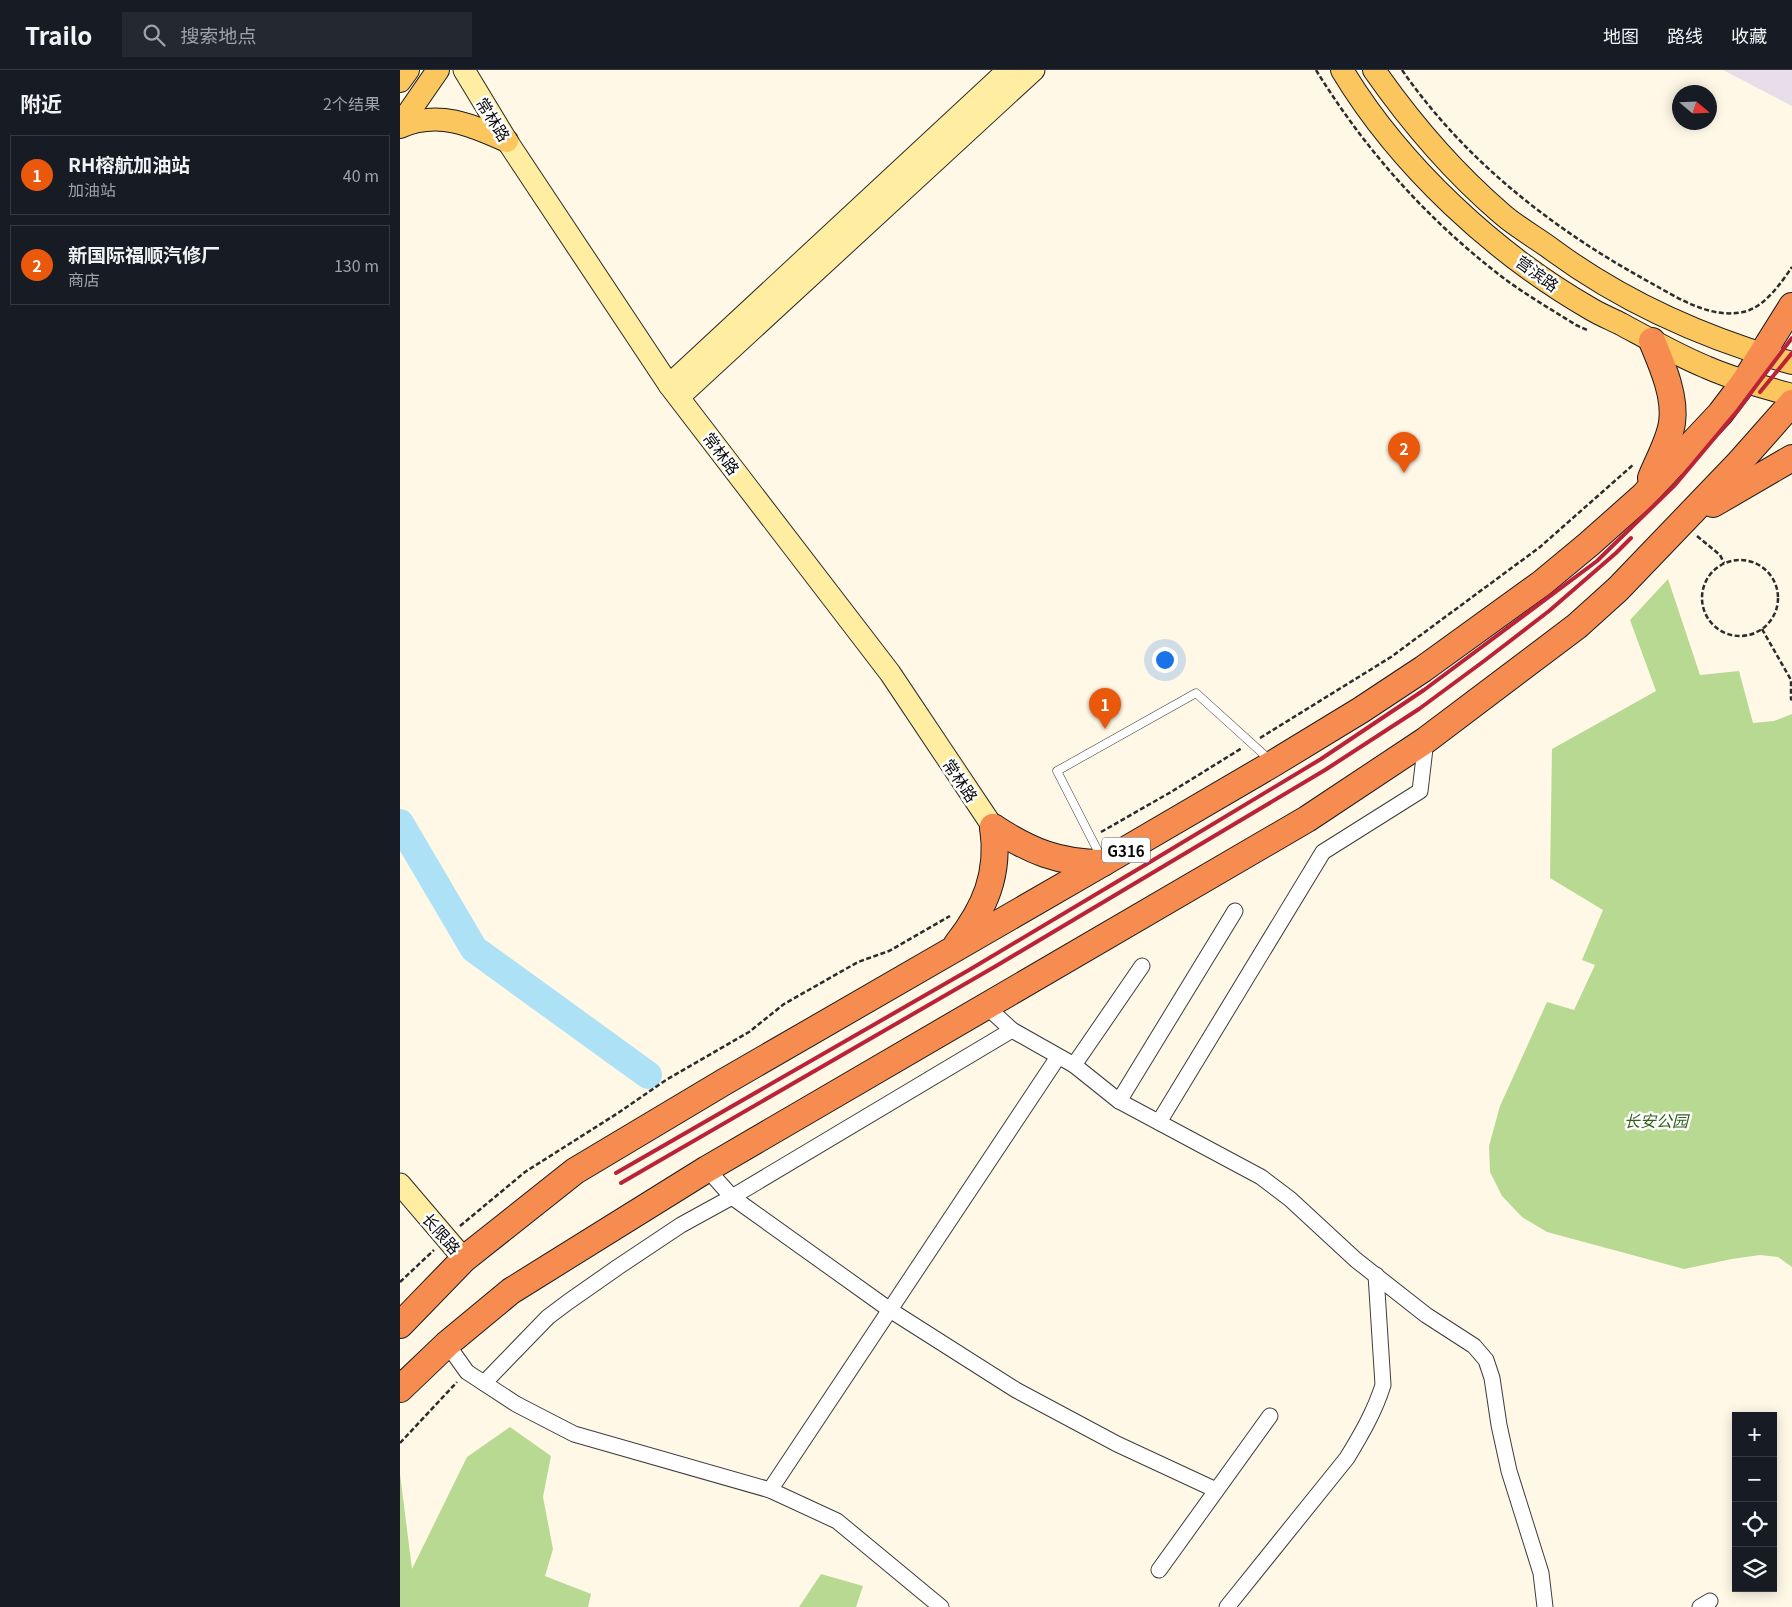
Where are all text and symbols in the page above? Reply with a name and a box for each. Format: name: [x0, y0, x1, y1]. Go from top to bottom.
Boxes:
search box: [122, 12, 472, 57]
text: Trailo: [25, 17, 92, 52]
icon: search: [140, 21, 168, 49]
text: 搜索地点: [180, 21, 256, 48]
text: 地图: [1603, 22, 1639, 48]
text: 路线: [1667, 22, 1703, 48]
text: 收藏: [1731, 22, 1767, 48]
north arrow: [1672, 85, 1717, 130]
text: 附近: [20, 88, 62, 118]
text: 2个结果: [323, 91, 380, 115]
street label: 常林路: [471, 92, 517, 146]
text: RH榕航加油站: [68, 150, 190, 177]
text: 1: [32, 163, 42, 187]
text: 40 m: [343, 163, 379, 187]
text: 加油站: [68, 177, 116, 201]
text: 新国际福顺汽修厂: [68, 240, 220, 267]
street label: 营滨路: [1512, 249, 1564, 297]
text: 2: [32, 253, 42, 277]
text: 130 m: [334, 253, 379, 277]
text: 商店: [68, 267, 100, 291]
street label: 常林路: [698, 427, 746, 479]
pin: 2: [1388, 432, 1420, 473]
your location: [1152, 647, 1178, 673]
pin: 1: [1089, 688, 1121, 729]
street label: 常林路: [938, 753, 984, 807]
road number: G316: [1102, 838, 1150, 862]
park label: 长安公园: [1624, 1108, 1690, 1132]
street label: 长限路: [417, 1207, 467, 1259]
map controls: [1732, 1412, 1777, 1592]
button: +: [1732, 1412, 1777, 1457]
button: −: [1732, 1457, 1777, 1502]
button: locate: [1732, 1502, 1777, 1547]
button: layers: [1732, 1547, 1777, 1592]

